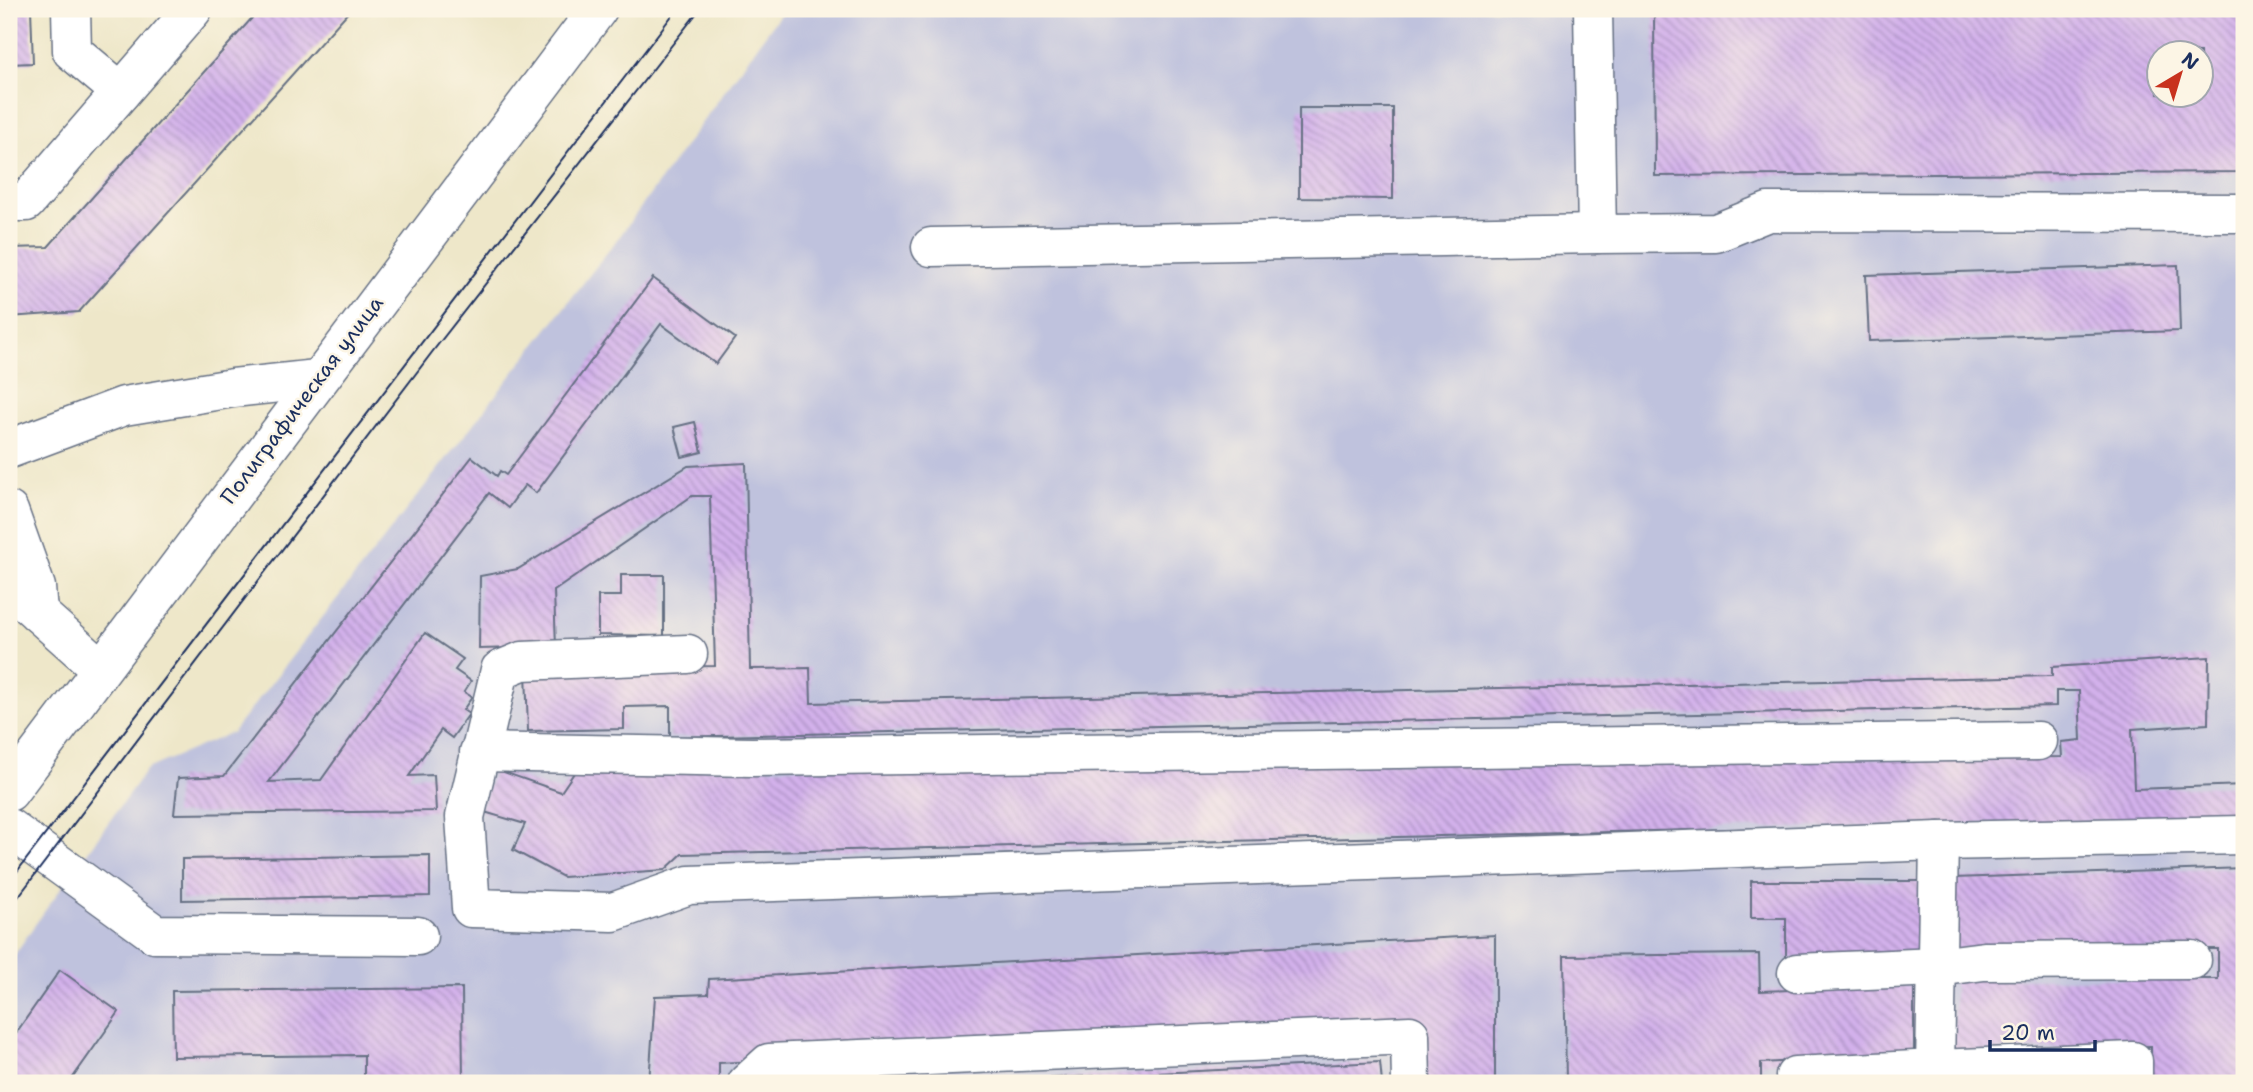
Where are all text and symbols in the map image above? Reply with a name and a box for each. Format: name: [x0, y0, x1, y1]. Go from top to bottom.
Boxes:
north arrow: [2144, 38, 2214, 108]
text: N: [2177, 47, 2204, 75]
street label: Полиграфическая улица: [214, 290, 390, 510]
scale bar: [1990, 1008, 2096, 1052]
text: 20 m: [2001, 1019, 2055, 1047]

